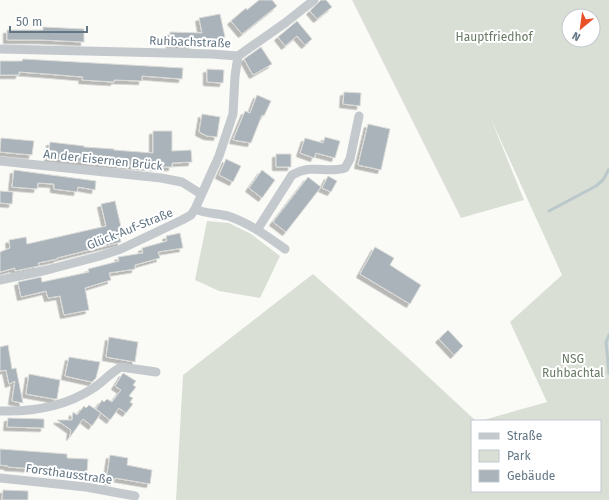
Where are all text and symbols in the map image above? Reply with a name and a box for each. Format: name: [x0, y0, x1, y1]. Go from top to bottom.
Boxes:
scale bar: [10, 8, 87, 34]
north arrow: [561, 8, 601, 48]
text: 50 m: [16, 15, 42, 29]
text: N: [570, 29, 583, 44]
park label: Hauptfriedhof: [456, 30, 533, 44]
street label: Ruhbachstraße: [149, 34, 231, 50]
street label: An der Eisernen Brück: [43, 147, 164, 173]
street label: Glück-Auf-Straße: [85, 205, 175, 253]
park label: NSG Ruhbachtal: [542, 352, 604, 380]
legend: [471, 420, 601, 492]
text: Straße: [507, 429, 542, 443]
text: Park: [507, 449, 531, 463]
street label: Forsthausstraße: [25, 461, 113, 487]
text: Gebäude: [507, 469, 555, 483]

